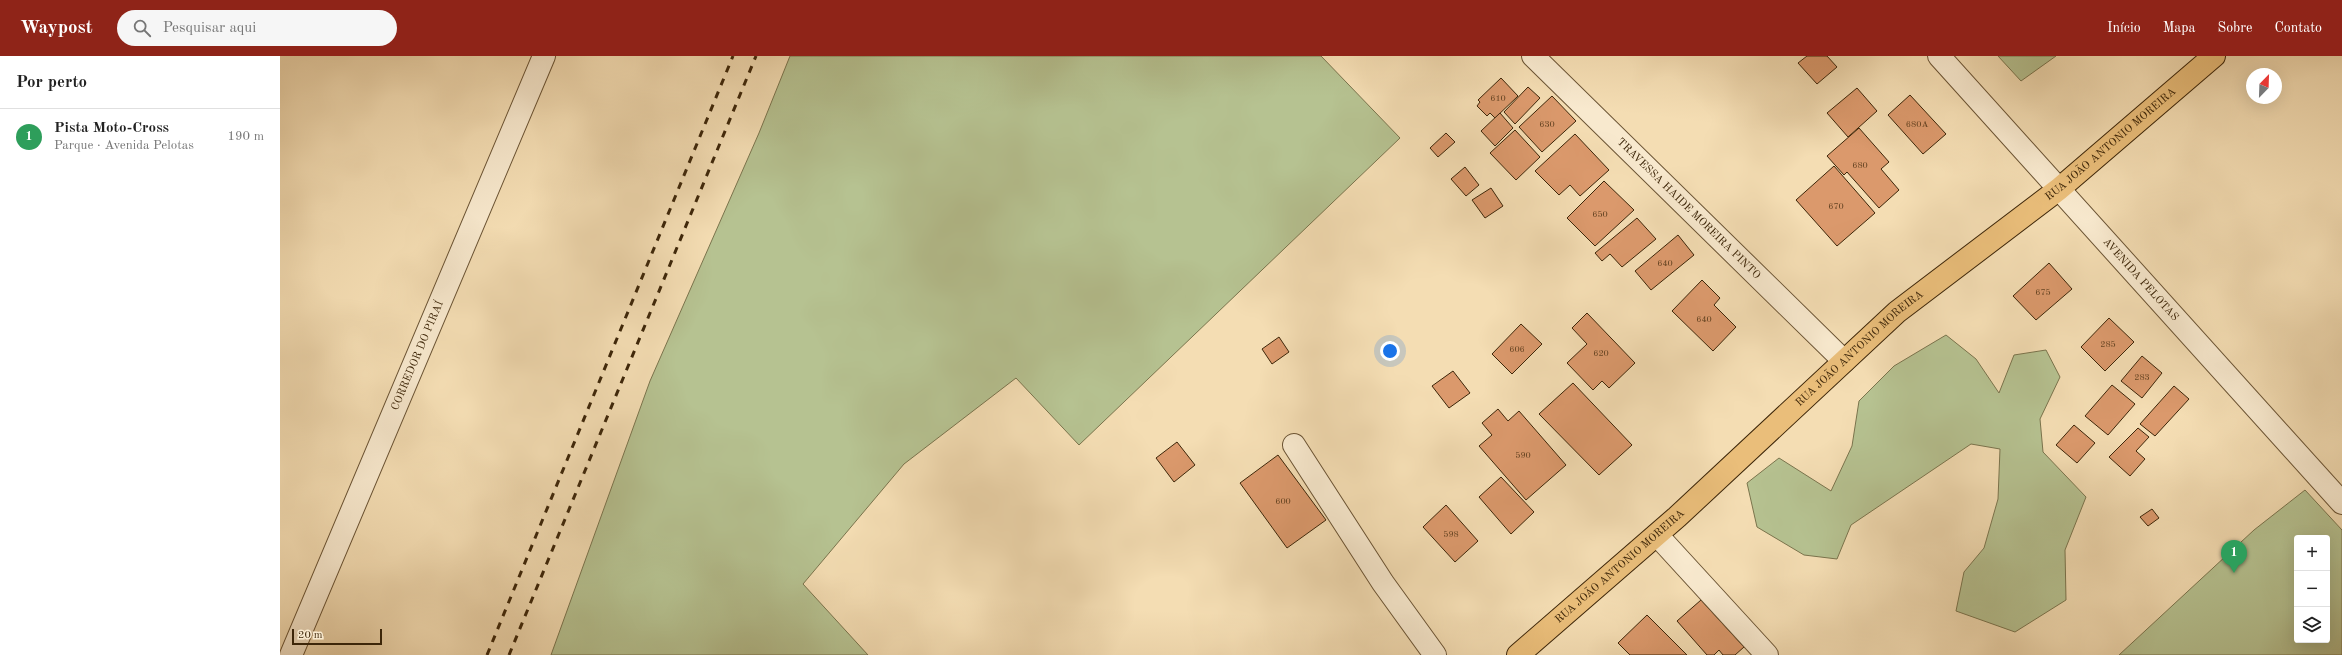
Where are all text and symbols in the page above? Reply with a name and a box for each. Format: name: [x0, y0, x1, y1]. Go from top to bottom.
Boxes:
search box: [117, 10, 397, 46]
icon: search: [131, 17, 153, 39]
text: Waypost: [20, 19, 93, 38]
text: Pesquisar aqui: [163, 21, 256, 36]
text: Início: [2107, 21, 2141, 35]
text: Mapa: [2163, 21, 2195, 35]
text: Sobre: [2217, 21, 2252, 35]
text: Contato: [2274, 21, 2322, 35]
north arrow: [2246, 68, 2282, 104]
text: Por perto: [16, 74, 87, 91]
street label: RUA JOÃO ANTONIO MOREIRA: [2043, 85, 2178, 203]
house number: 610: [1490, 94, 1506, 103]
house number: 630: [1539, 120, 1555, 129]
house number: 680A: [1906, 120, 1928, 129]
text: Pista Moto-Cross: [54, 121, 169, 136]
text: 1: [25, 130, 33, 143]
text: 190 m: [227, 130, 264, 143]
street label: TRAVESSA HAIDE MOREIRA PINTO: [1615, 136, 1763, 281]
text: Parque · Avenida Pelotas: [54, 139, 194, 152]
house number: 680: [1852, 161, 1868, 170]
house number: 670: [1828, 202, 1844, 211]
house number: 650: [1592, 210, 1608, 219]
street label: AVENIDA PELOTAS: [2101, 236, 2181, 323]
house number: 640: [1657, 259, 1673, 268]
street label: RUA JOÃO ANTONIO MOREIRA: [1794, 288, 1926, 409]
house number: 675: [2035, 288, 2051, 297]
street label: CORREDOR DO PIRAÍ: [390, 299, 445, 412]
house number: 640: [1696, 315, 1712, 324]
house number: 285: [2100, 340, 2116, 349]
your location: [1380, 341, 1400, 361]
house number: 606: [1509, 345, 1525, 354]
house number: 620: [1593, 349, 1609, 358]
house number: 283: [2134, 373, 2150, 382]
house number: 590: [1515, 451, 1531, 460]
house number: 600: [1275, 497, 1291, 506]
street label: RUA JOÃO ANTONIO MOREIRA: [1553, 507, 1687, 626]
house number: 598: [1443, 530, 1459, 539]
map controls: [2294, 535, 2330, 643]
button: +: [2294, 535, 2330, 571]
pin: 1: [2221, 540, 2247, 573]
button: −: [2294, 571, 2330, 607]
button: layers: [2294, 607, 2330, 643]
scale bar: [292, 627, 382, 646]
text: 20 m: [298, 630, 323, 641]

